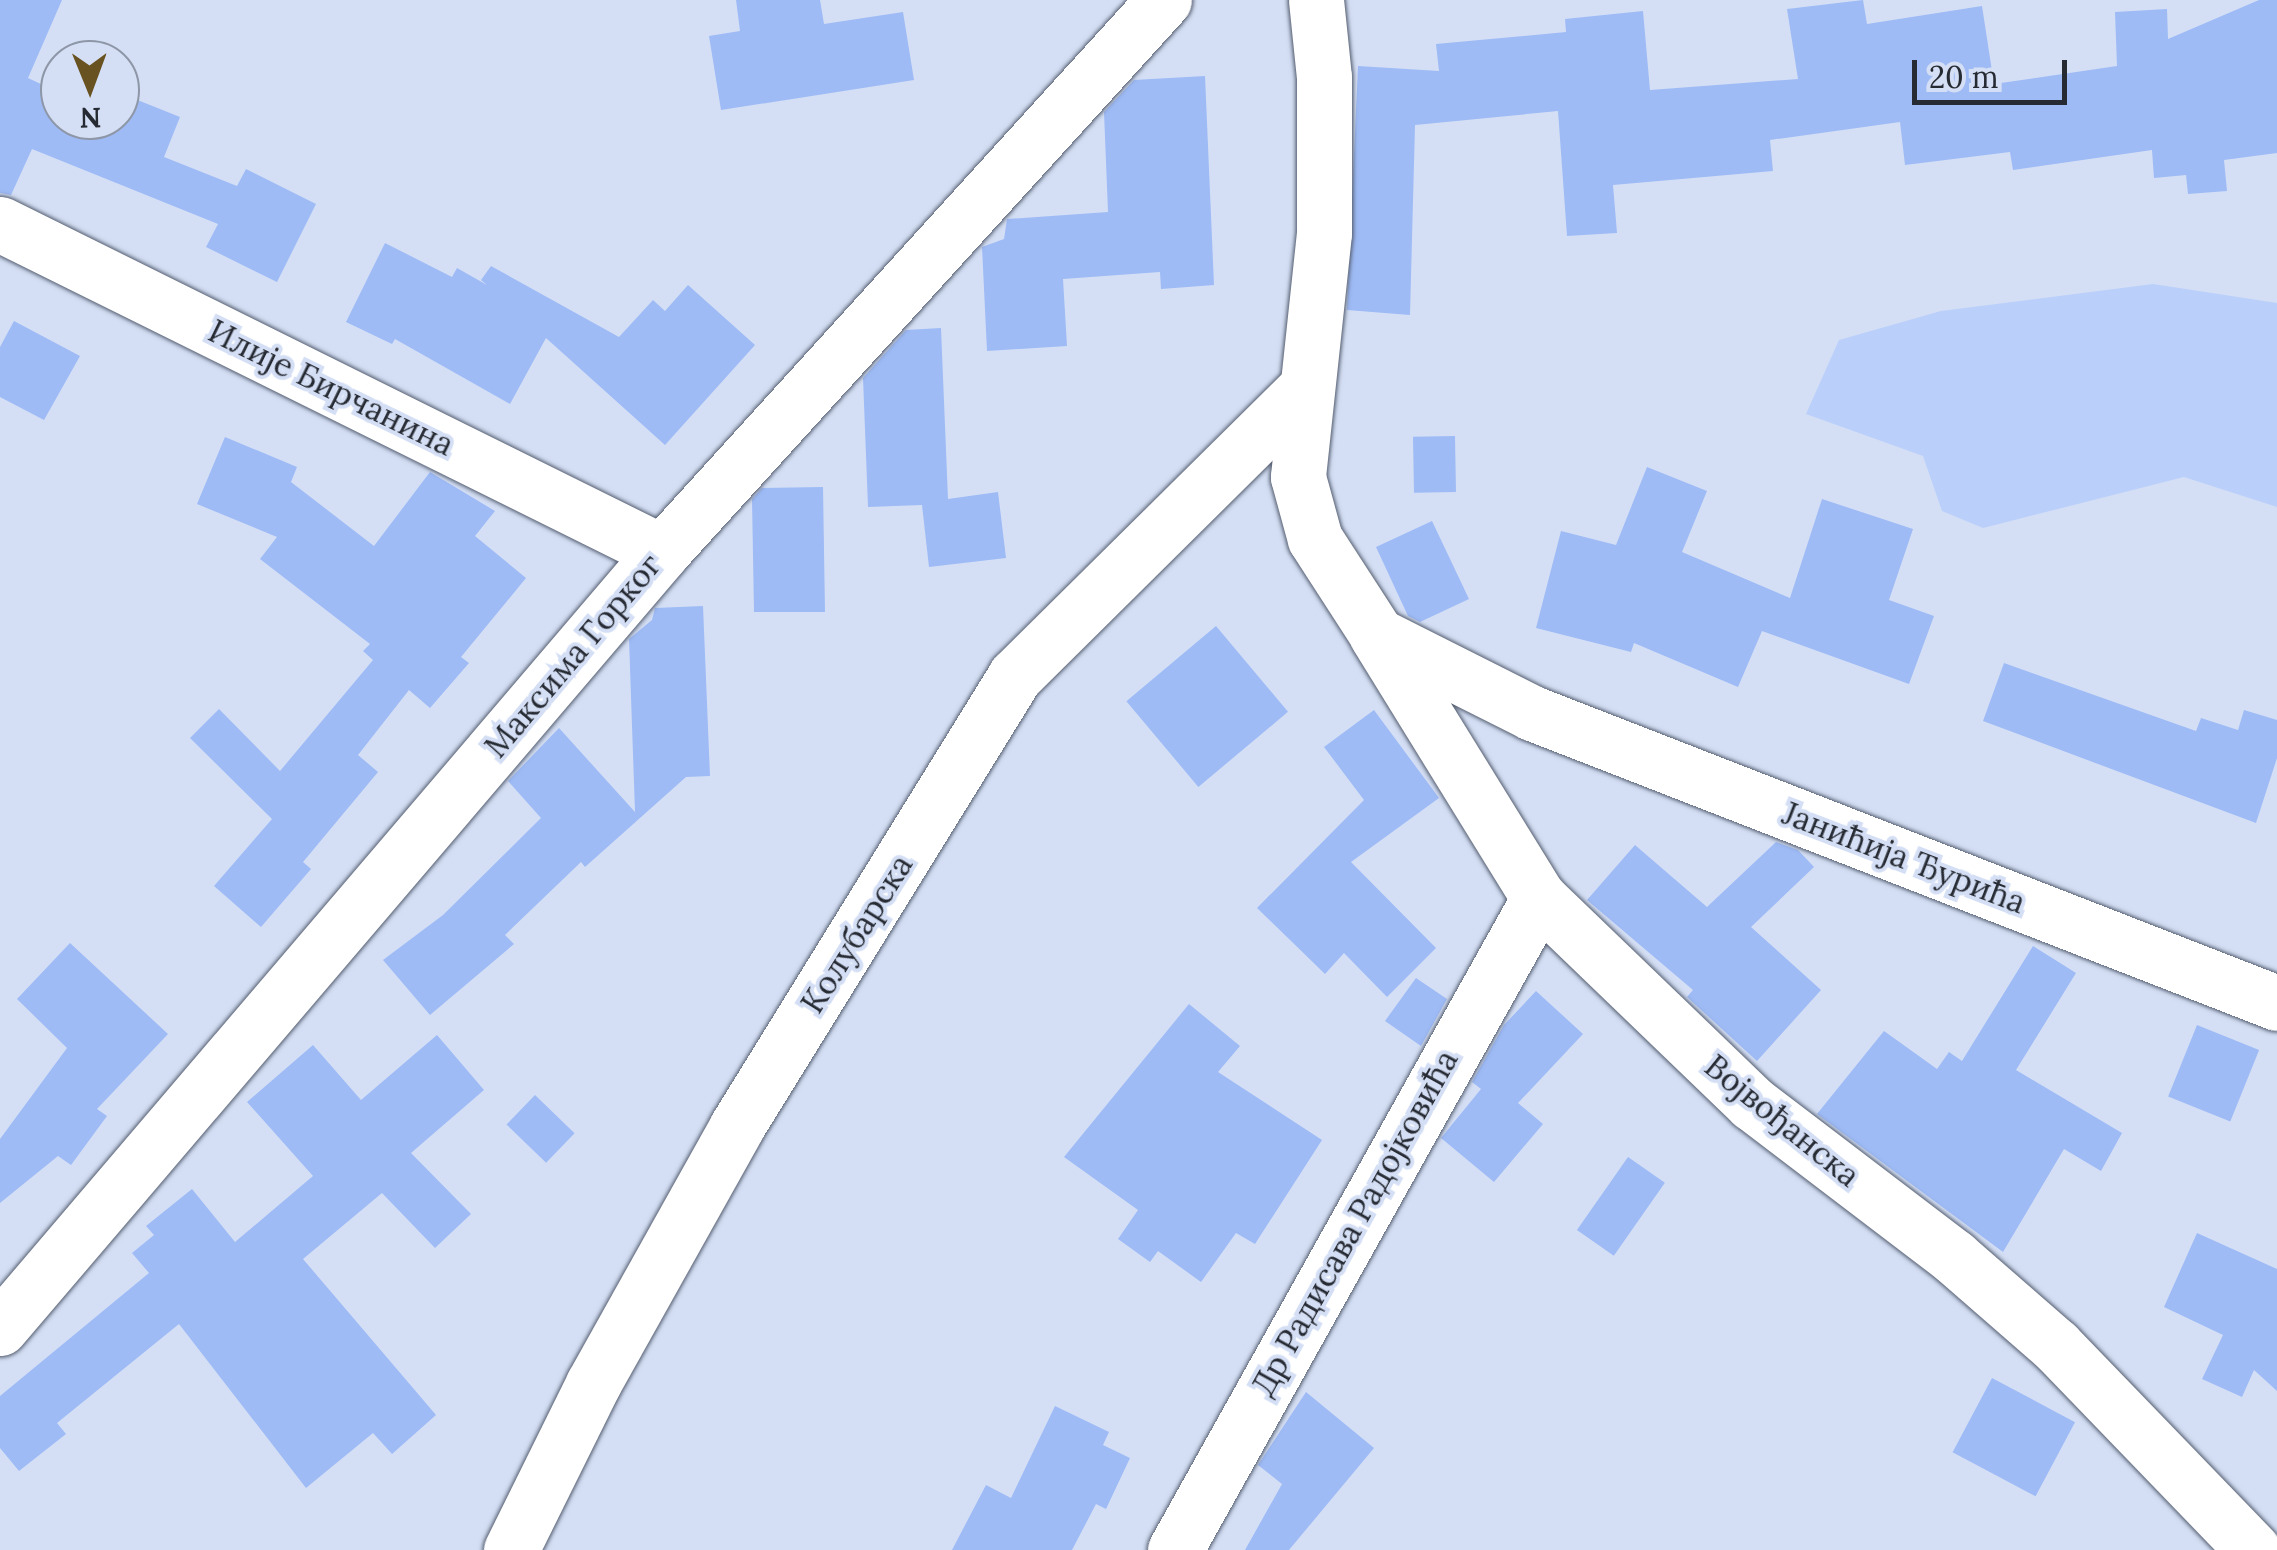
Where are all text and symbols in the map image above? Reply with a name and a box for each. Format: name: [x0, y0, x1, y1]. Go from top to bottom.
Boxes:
north arrow: [40, 40, 140, 140]
scale bar: [1917, 40, 2072, 102]
text: 20 m: [1929, 58, 1998, 96]
text: N: [79, 100, 102, 136]
street label: Илије Бирчанина: [202, 312, 460, 464]
street label: Максима Горког: [477, 547, 669, 765]
street label: Јанићија Ђурића: [1777, 794, 2031, 922]
street label: Колубарска: [793, 848, 921, 1020]
street label: Др Радисава Радојковића: [1244, 1043, 1466, 1403]
street label: Војвођанска: [1697, 1047, 1867, 1195]

